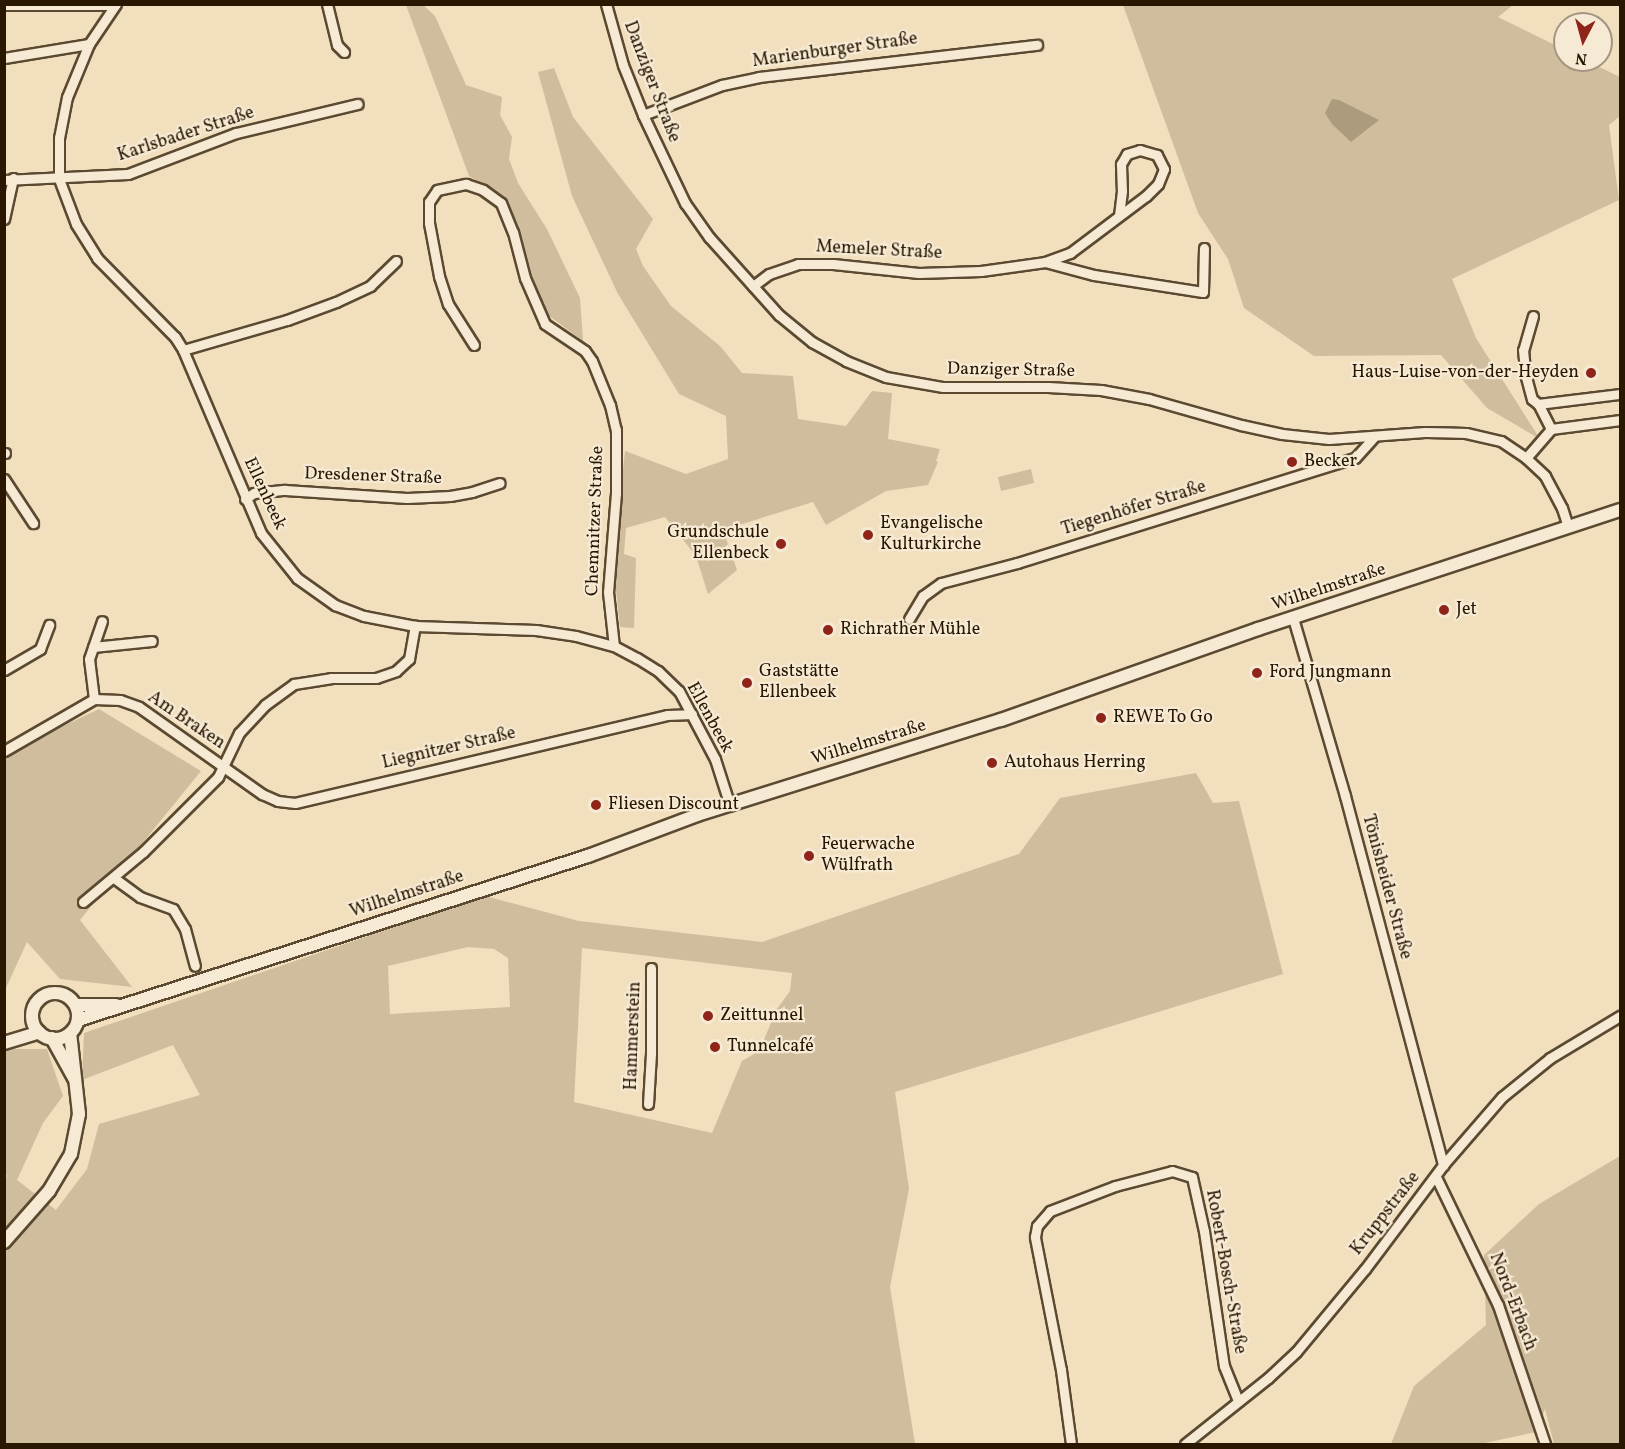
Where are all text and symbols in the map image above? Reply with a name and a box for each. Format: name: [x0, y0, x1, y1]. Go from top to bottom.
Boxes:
north arrow: [1553, 12, 1613, 72]
street label: Danziger Straße: [618, 18, 684, 146]
street label: Marienburger Straße: [751, 29, 919, 73]
text: N: [1574, 46, 1588, 69]
street label: Karlsbader Straße: [115, 103, 257, 167]
street label: Memeler Straße: [815, 237, 943, 265]
street label: Danziger Straße: [947, 359, 1075, 383]
place label: Haus-Luise-von-der-Heyden: [1351, 362, 1579, 384]
marker: Haus-Luise-von-der-Heyden: [1584, 366, 1598, 380]
street label: Chemnitzer Straße: [583, 446, 609, 596]
place label: Becker: [1304, 451, 1357, 473]
street label: Ellenbeek: [238, 454, 290, 534]
marker: Becker: [1285, 455, 1299, 469]
street label: Dresdener Straße: [304, 464, 442, 490]
street label: Tiegenhöfer Straße: [1059, 477, 1209, 541]
place label: Evangelische Kulturkirche: [880, 514, 983, 556]
place label: Grundschule Ellenbeck: [667, 523, 769, 566]
marker: Evangelische Kulturkirche: [861, 528, 875, 542]
marker: Grundschule Ellenbeck: [774, 537, 788, 551]
street label: Wilhelmstraße: [1269, 559, 1389, 617]
place label: Jet: [1456, 599, 1477, 621]
marker: Jet: [1437, 603, 1451, 617]
place label: Richrather Mühle: [840, 619, 980, 641]
marker: Richrather Mühle: [821, 623, 835, 637]
place label: Gaststätte Ellenbeek: [759, 662, 839, 704]
place label: Ford Jungmann: [1269, 662, 1391, 684]
marker: Ford Jungmann: [1250, 666, 1264, 680]
marker: Gaststätte Ellenbeek: [740, 676, 754, 690]
street label: Ellenbeek: [681, 679, 737, 757]
street label: Am Braken: [143, 687, 229, 755]
place label: REWE To Go: [1113, 707, 1213, 729]
marker: REWE To Go: [1094, 711, 1108, 725]
street label: Wilhelmstraße: [809, 715, 929, 771]
street label: Liegnitzer Straße: [380, 723, 518, 775]
place label: Autohaus Herring: [1004, 752, 1146, 774]
marker: Autohaus Herring: [985, 756, 999, 770]
place label: Fliesen Discount: [608, 794, 739, 816]
marker: Fliesen Discount: [589, 798, 603, 812]
street label: Tönisheider Straße: [1356, 812, 1416, 962]
place label: Feuerwache Wülfrath: [821, 835, 915, 878]
marker: Feuerwache Wülfrath: [802, 849, 816, 863]
street label: Wilhelmstraße: [347, 866, 467, 924]
street label: Hammerstein: [621, 981, 647, 1091]
place label: Zeittunnel: [720, 1005, 803, 1027]
marker: Zeittunnel: [701, 1009, 715, 1023]
place label: Tunnelcafé: [727, 1036, 814, 1058]
marker: Tunnelcafé: [708, 1040, 722, 1054]
street label: Kruppstraße: [1347, 1168, 1425, 1260]
street label: Robert-Bosch-Straße: [1200, 1188, 1250, 1356]
street label: Nord-Erbach: [1483, 1250, 1541, 1354]

